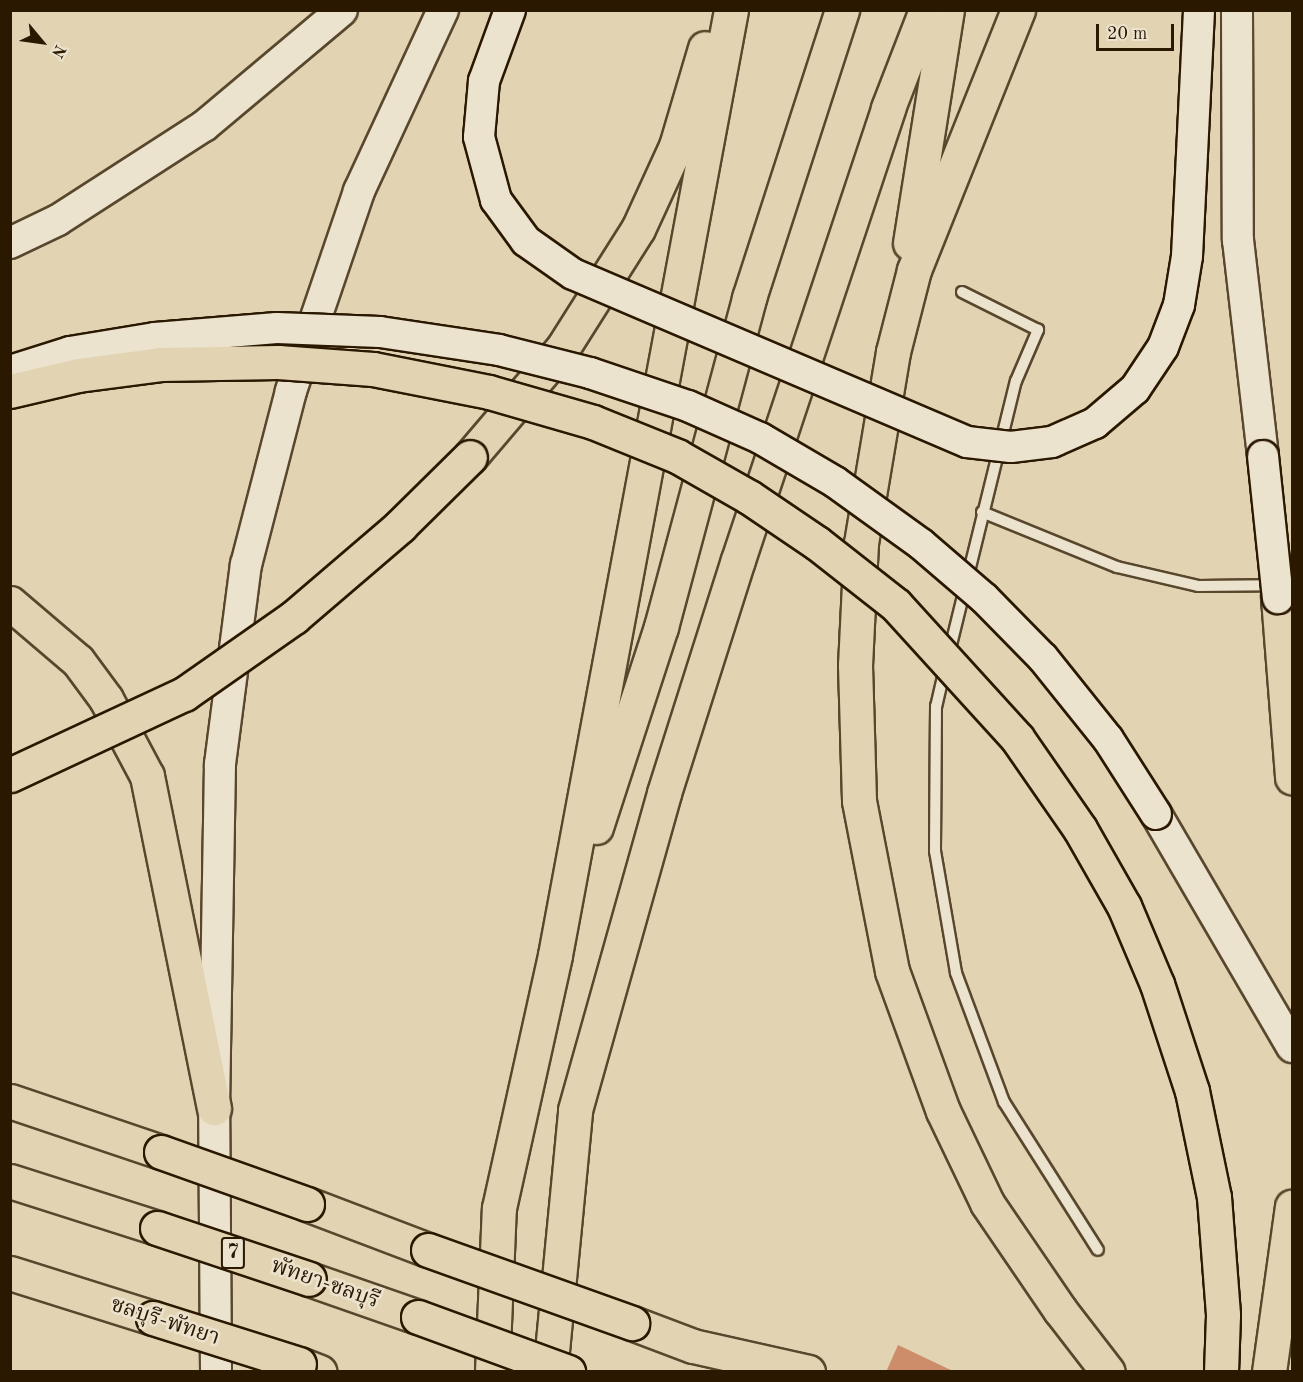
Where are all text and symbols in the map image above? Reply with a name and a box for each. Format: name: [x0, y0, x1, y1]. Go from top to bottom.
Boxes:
north arrow: [12, 12, 72, 72]
scale bar: [1099, 12, 1177, 50]
text: 20 m: [1107, 25, 1147, 43]
text: N: [48, 41, 68, 60]
road number: 7: [220, 1235, 246, 1271]
street label: พัทยา-ชลบุรี: [267, 1253, 383, 1315]
street label: ชลบุรี-พัทยา: [107, 1292, 223, 1352]

